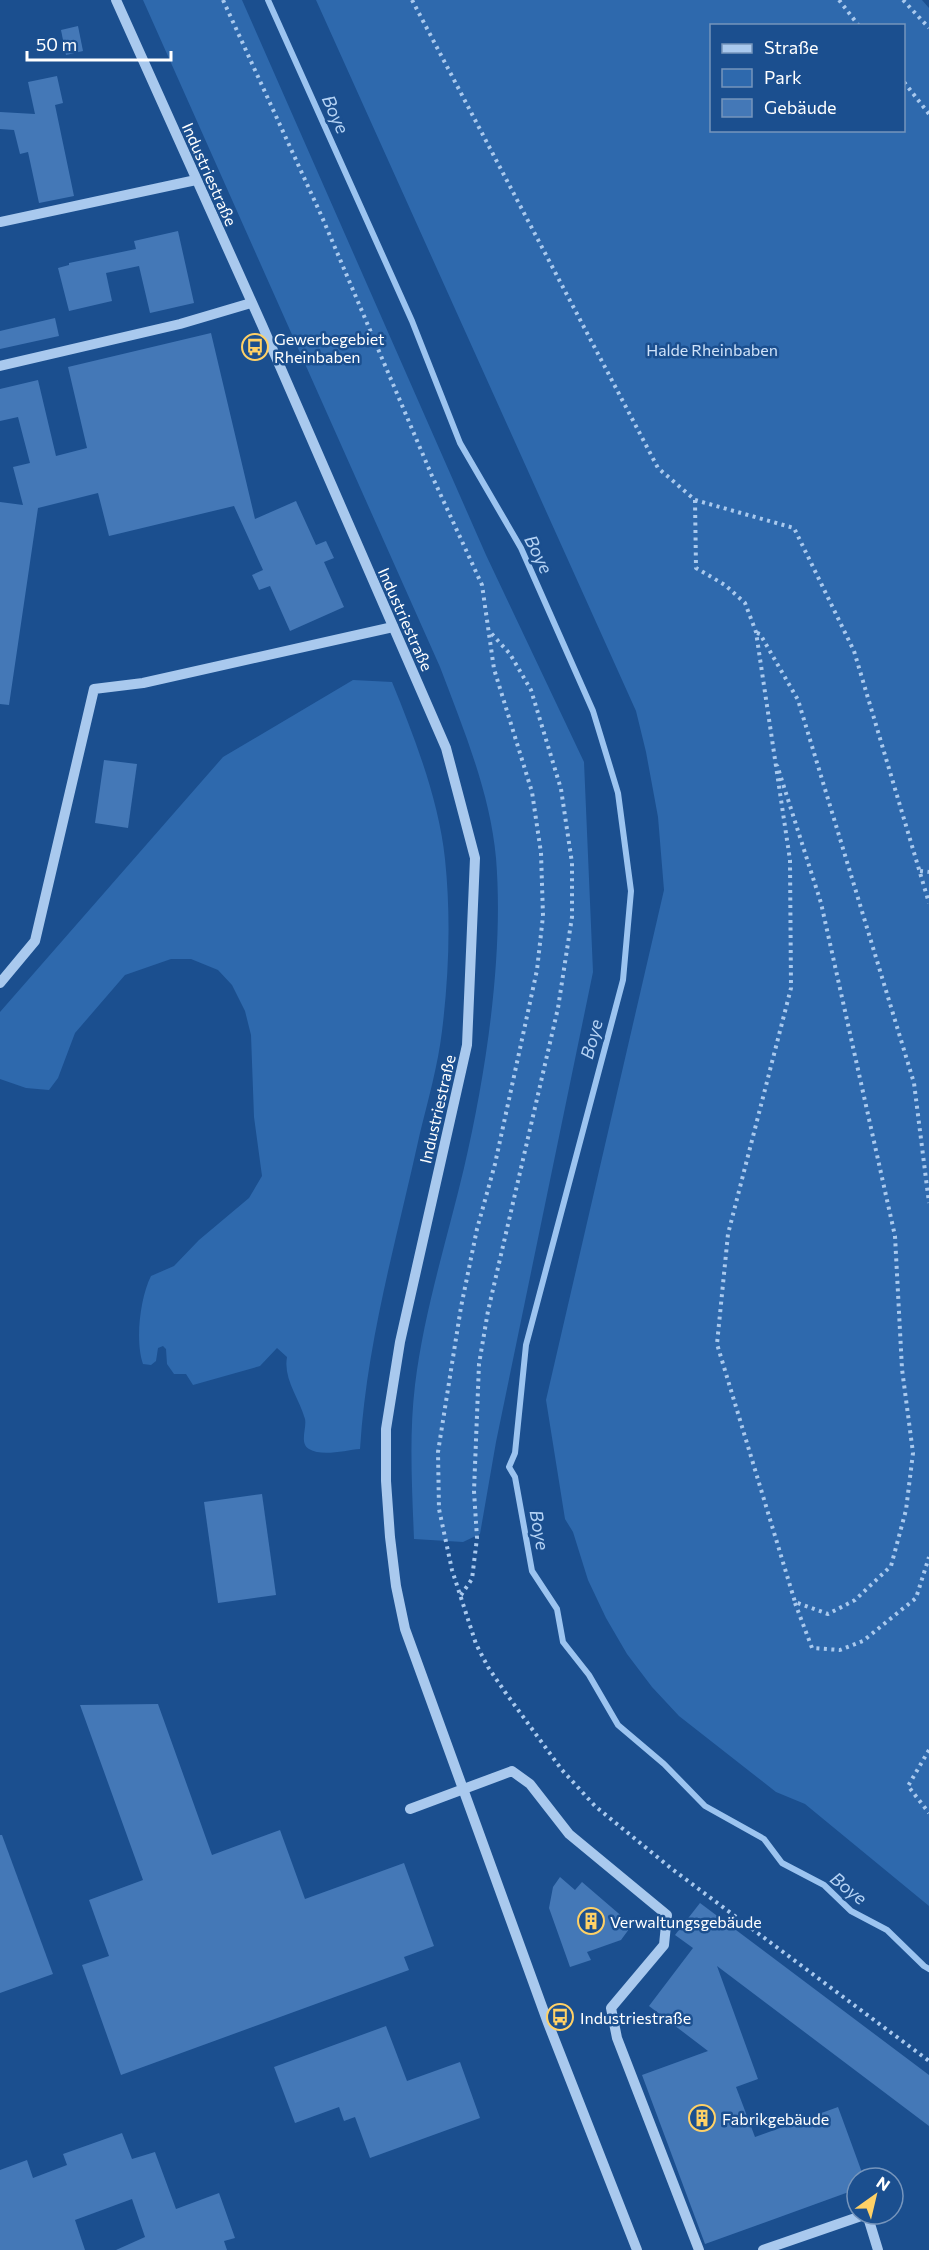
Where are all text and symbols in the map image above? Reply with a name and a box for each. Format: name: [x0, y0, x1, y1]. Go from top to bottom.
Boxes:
scale bar: [27, 24, 171, 62]
legend: [710, 24, 905, 132]
text: 50 m: [36, 33, 77, 55]
text: Straße: [764, 36, 819, 58]
text: Park: [764, 66, 802, 88]
water label: Boye: [318, 91, 354, 137]
text: Gebäude: [764, 96, 837, 118]
street label: Industriestraße: [179, 119, 241, 229]
place label: Gewerbegebiet Rheinbaben: [274, 329, 385, 366]
bus stop icon: Gewerbegebiet Rheinbaben: [240, 332, 270, 362]
park label: Halde Rheinbaben: [646, 340, 778, 359]
water label: Boye: [520, 531, 558, 577]
street label: Industriestraße: [375, 564, 437, 674]
water label: Boye: [575, 1016, 607, 1061]
street label: Industriestraße: [415, 1053, 459, 1165]
water label: Boye: [526, 1508, 554, 1552]
water label: Boye: [826, 1867, 872, 1909]
building icon: Verwaltungsgebäude: [576, 1906, 606, 1936]
place label: Verwaltungsgebäude: [610, 1912, 762, 1931]
bus stop icon: Industriestraße: [545, 2002, 575, 2032]
place label: Industriestraße: [580, 2008, 691, 2027]
building icon: Fabrikgebäude: [687, 2103, 717, 2133]
place label: Fabrikgebäude: [722, 2109, 829, 2128]
north arrow: [845, 2166, 905, 2226]
text: N: [873, 2172, 894, 2194]

